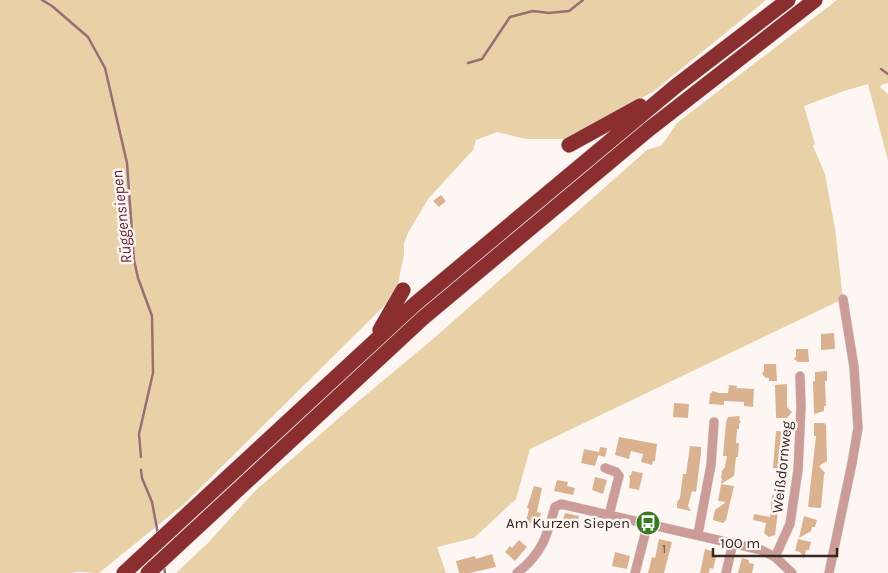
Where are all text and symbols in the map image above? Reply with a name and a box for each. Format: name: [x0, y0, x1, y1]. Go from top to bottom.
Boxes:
water label: Rüggensiepen: [107, 169, 136, 265]
street label: Weißdornweg: [768, 419, 796, 514]
bus stop icon: Am Kurzen Siepen: [635, 510, 661, 536]
place label: Am Kurzen Siepen: [506, 514, 630, 532]
scale bar: [713, 526, 837, 558]
text: 100 m: [720, 534, 760, 552]
house number: 1: [662, 542, 666, 556]

